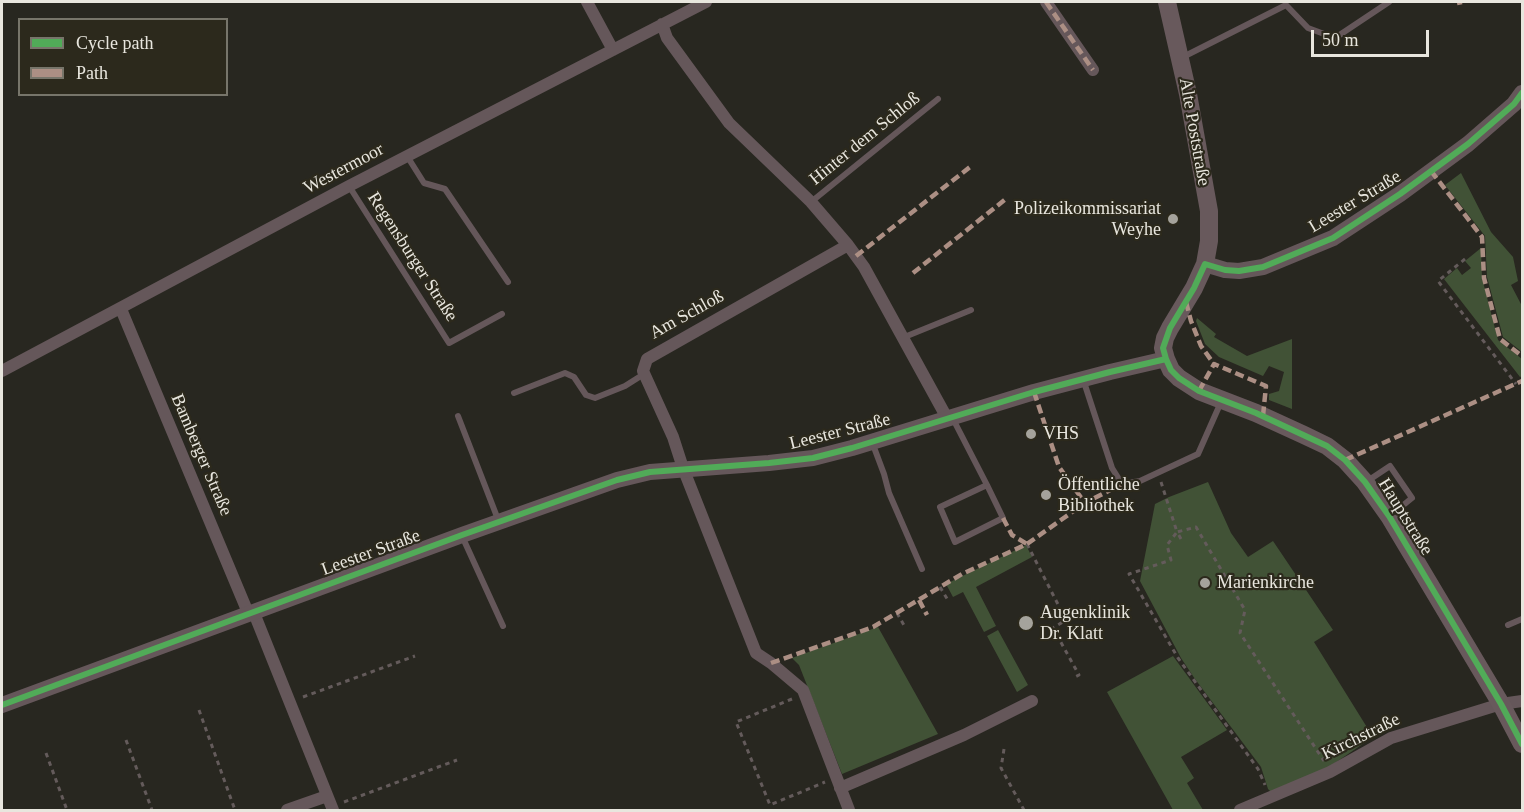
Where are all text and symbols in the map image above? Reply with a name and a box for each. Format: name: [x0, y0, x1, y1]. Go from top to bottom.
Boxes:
legend: [18, 18, 228, 96]
scale bar: [1314, 18, 1432, 56]
text: 50 m: [1322, 30, 1359, 50]
text: Cycle path: [76, 33, 153, 53]
text: Path: [76, 63, 108, 83]
street label: Alte Poststraße: [1174, 76, 1214, 188]
street label: Hinter dem Schloß: [805, 88, 925, 190]
street label: Westermoor: [300, 139, 388, 199]
street label: Leester Straße: [1305, 166, 1405, 238]
street label: Regensburger Straße: [362, 188, 462, 326]
place label: Polizeikommissariat Weyhe: [1014, 198, 1161, 240]
marker: Polizeikommissariat Weyhe: [1166, 212, 1180, 226]
street label: Am Schloß: [646, 286, 728, 344]
street label: Bamberger Straße: [166, 391, 236, 519]
street label: Leester Straße: [787, 409, 893, 455]
place label: VHS: [1043, 423, 1079, 445]
marker: VHS: [1024, 427, 1038, 441]
place label: Öffentliche Bibliothek: [1058, 474, 1140, 516]
street label: Hauptstraße: [1373, 474, 1437, 560]
marker: Öffentliche Bibliothek: [1039, 488, 1053, 502]
street label: Leester Straße: [319, 525, 423, 581]
place label: Marienkirche: [1217, 572, 1314, 594]
marker: Marienkirche: [1198, 576, 1212, 590]
place label: Augenklinik Dr. Klatt: [1040, 602, 1130, 644]
marker: Augenklinik Dr. Klatt: [1017, 614, 1035, 632]
street label: Kirchstraße: [1319, 709, 1403, 765]

